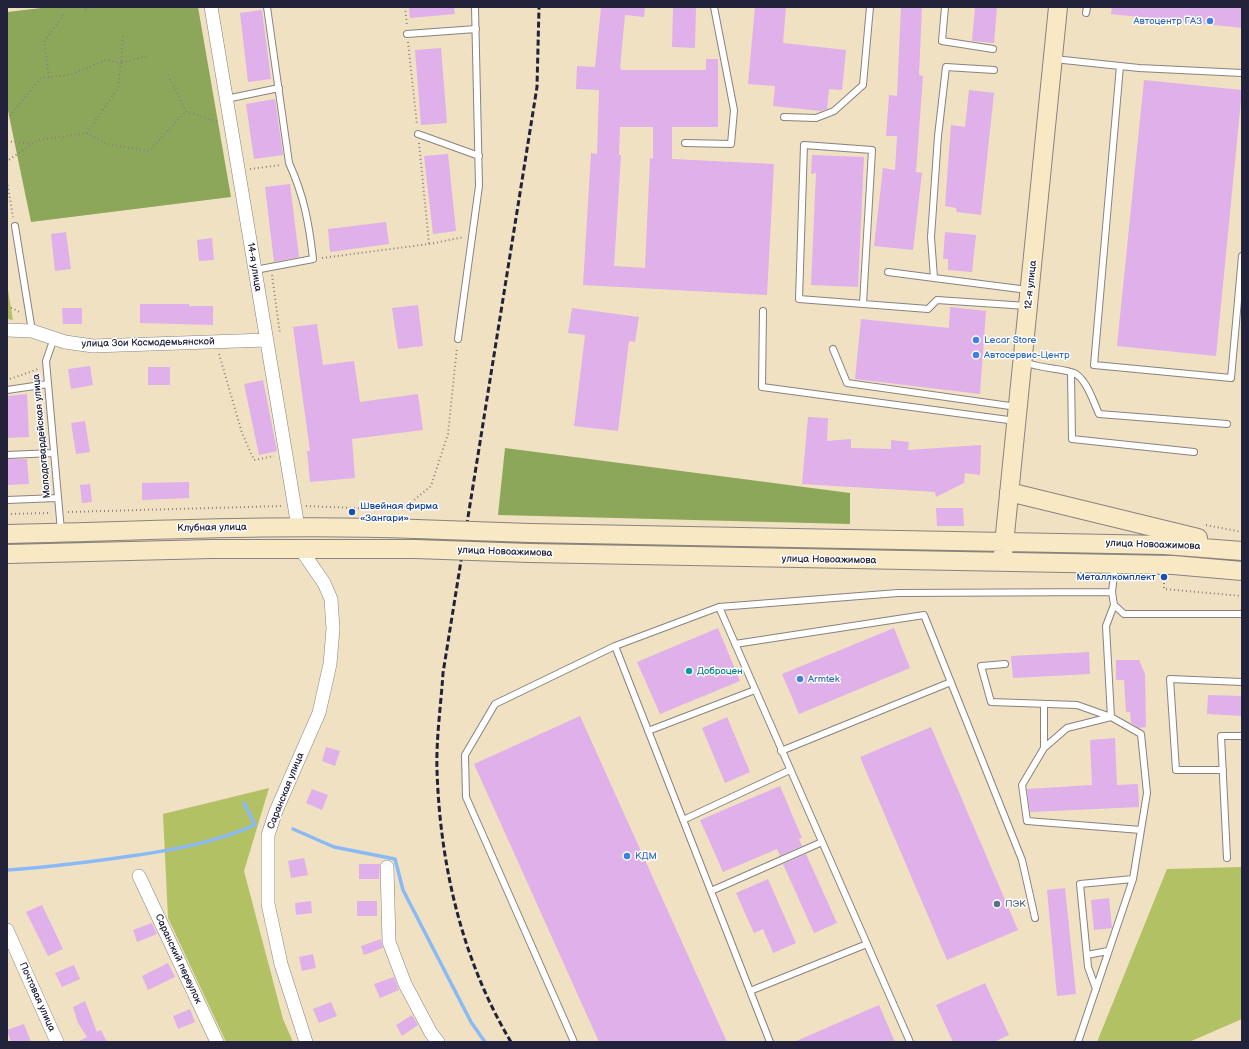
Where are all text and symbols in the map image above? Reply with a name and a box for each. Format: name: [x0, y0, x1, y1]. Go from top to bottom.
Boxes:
place label: Автоцентр ГАЗ: [1133, 15, 1202, 27]
marker: Автоцентр ГАЗ: [1205, 16, 1215, 26]
street label: 14-я улица: [244, 242, 264, 292]
street label: 12-я улица: [1022, 260, 1040, 310]
place label: Lecar Store: [984, 334, 1037, 346]
marker: Lecar Store: [971, 335, 981, 345]
street label: улица Зои Космодемьянской: [81, 336, 215, 350]
place label: Автосервис-Центр: [984, 349, 1070, 361]
marker: Автосервис-Центр: [971, 350, 981, 360]
street label: Молодогвардейская улица: [31, 373, 53, 499]
place label: Швейная фирма «Зангари»: [360, 500, 438, 524]
marker: Швейная фирма «Зангари»: [347, 507, 357, 517]
street label: Клубная улица: [177, 521, 247, 535]
street label: улица Новоажимова: [1105, 537, 1201, 553]
street label: улица Новоажимова: [457, 544, 553, 560]
street label: улица Новоажимова: [781, 553, 877, 567]
place label: Металлкомплект: [1076, 571, 1156, 583]
marker: Металлкомплект: [1159, 572, 1169, 582]
place label: Доброцен: [697, 665, 743, 677]
marker: Доброцен: [684, 666, 694, 676]
place label: Armtek: [808, 673, 840, 685]
marker: Armtek: [795, 674, 805, 684]
street label: Саранская улица: [265, 751, 307, 831]
place label: КДМ: [635, 850, 657, 862]
marker: КДМ: [622, 851, 632, 861]
place label: ПЭК: [1005, 898, 1026, 910]
marker: ПЭК: [992, 899, 1002, 909]
street label: Саранский переулок: [152, 912, 204, 1006]
street label: Почтовая улица: [16, 960, 58, 1034]

